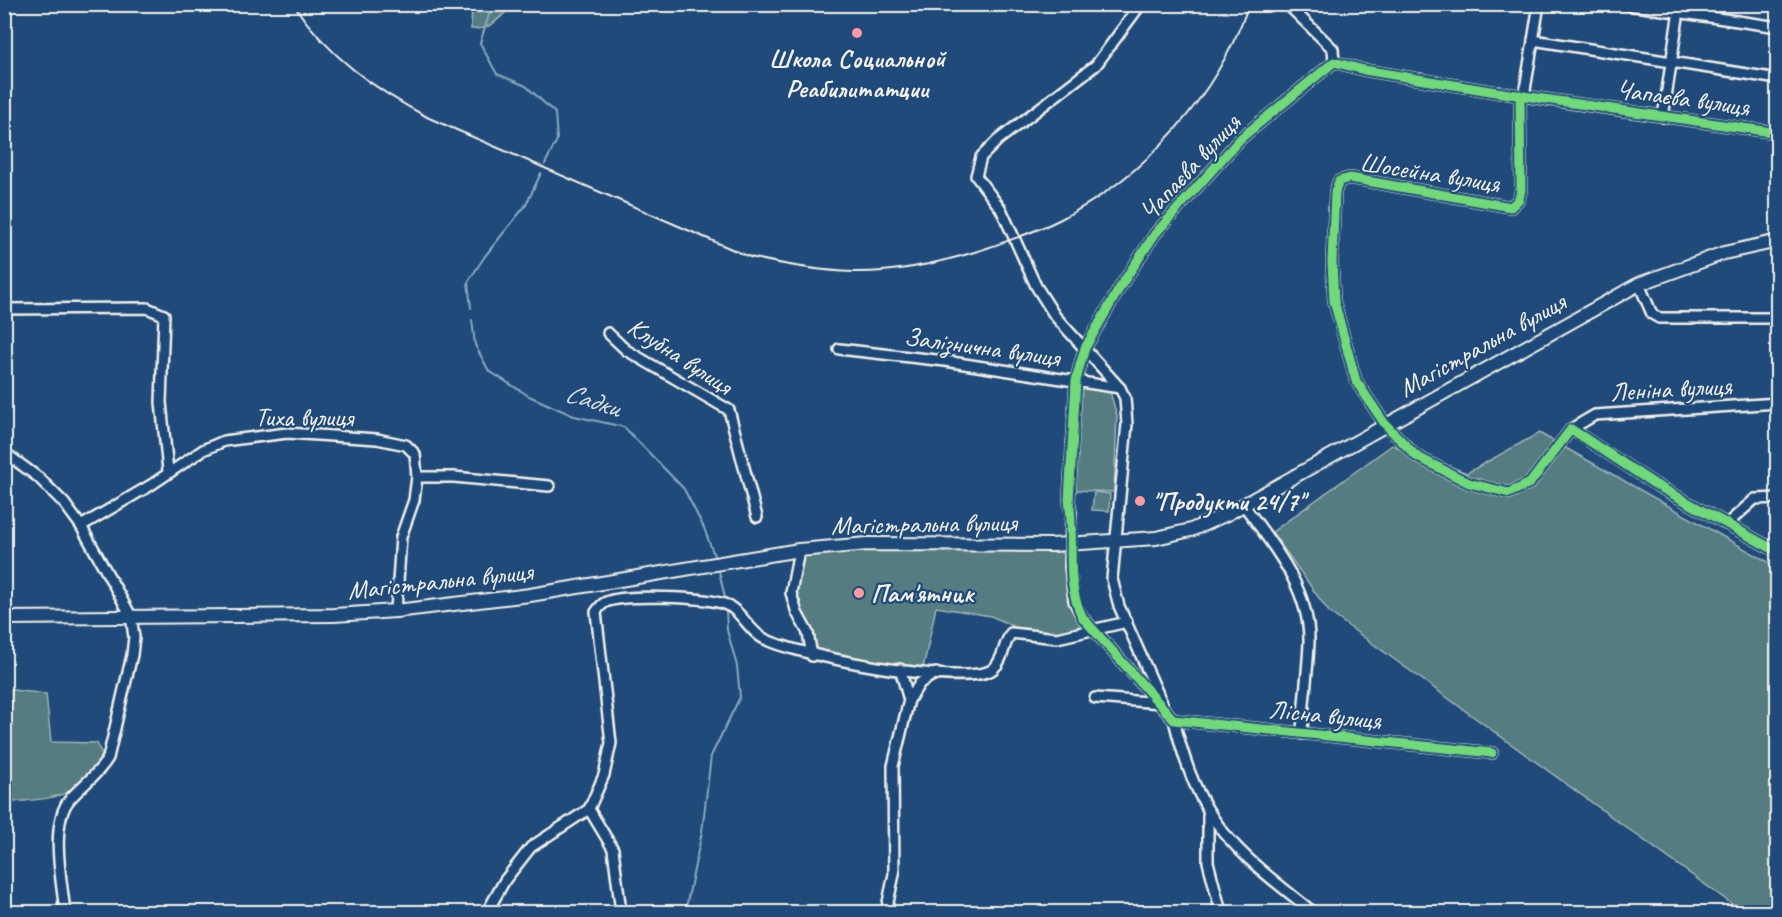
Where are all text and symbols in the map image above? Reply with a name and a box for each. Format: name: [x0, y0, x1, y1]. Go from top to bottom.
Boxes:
marker: Школа Социальной Реабилитатции: [850, 26, 864, 40]
place label: Школа Социальной Реабилитатции: [769, 42, 947, 105]
street label: Чапаєва вулиця: [1614, 72, 1753, 124]
street label: Чапаєва вулиця: [1132, 106, 1249, 227]
street label: Шосейна вулиця: [1358, 146, 1504, 201]
street label: Магістральна вулиця: [1393, 285, 1573, 404]
street label: Клубна вулиця: [621, 310, 740, 403]
street label: Залізнична вулиця: [902, 320, 1064, 375]
street label: Леніна вулиця: [1609, 369, 1734, 409]
water label: Садки: [561, 375, 627, 425]
street label: Тиха вулиця: [255, 401, 355, 434]
place label: "Продукти 24/7": [1152, 485, 1310, 518]
marker: "Продукти 24/7": [1133, 494, 1147, 508]
street label: Магістральна вулиця: [831, 506, 1019, 542]
street label: Магістральна вулиця: [346, 555, 536, 607]
place label: Пам'ятник: [871, 577, 976, 610]
marker: Пам'ятник: [852, 586, 866, 600]
street label: Лісна вулиця: [1267, 693, 1384, 737]

